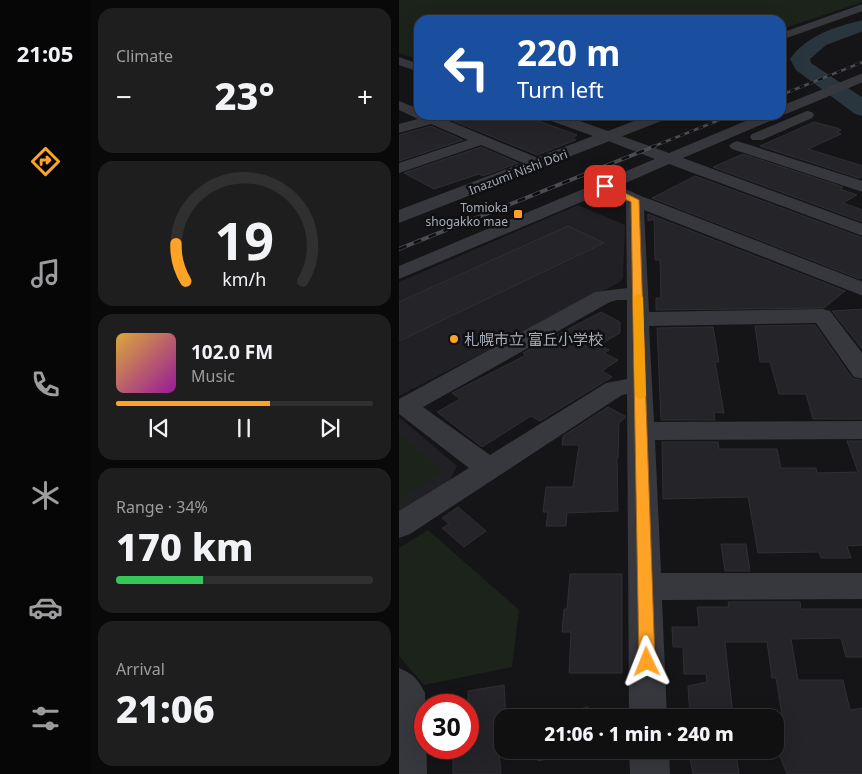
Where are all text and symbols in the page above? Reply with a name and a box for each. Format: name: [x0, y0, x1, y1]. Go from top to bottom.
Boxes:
text: 220 m: [517, 29, 620, 76]
icon: left: [434, 35, 499, 100]
text: 21:05: [17, 38, 73, 68]
text: Climate: [116, 45, 173, 67]
text: 23°: [214, 69, 275, 121]
text: Turn left: [517, 74, 604, 104]
text: −: [116, 77, 132, 115]
text: +: [357, 77, 373, 115]
icon: directions: [28, 144, 63, 179]
street label: Inazumi Nishi Dōri: [466, 145, 570, 199]
pin: [584, 165, 626, 207]
icon: arrive: [591, 172, 619, 200]
place label: Tomioka shogakko mae: [426, 199, 508, 230]
text: 19: [215, 204, 274, 275]
marker: Tomioka shogakko mae: [512, 208, 524, 220]
icon: music: [28, 256, 63, 291]
text: km/h: [223, 267, 266, 291]
place label: 札幌市立 富丘小学校: [464, 329, 603, 349]
marker: 札幌市立 富丘小学校: [448, 333, 460, 345]
text: 102.0 FM: [191, 339, 273, 365]
text: Music: [191, 365, 235, 387]
icon: phone: [28, 367, 63, 402]
icon: previous: [145, 414, 173, 442]
icon: pause: [230, 414, 258, 442]
icon: next: [316, 414, 344, 442]
icon: climate: [28, 478, 63, 513]
text: Range · 34%: [116, 496, 208, 518]
text: 170 km: [116, 520, 254, 572]
icon: car: [28, 590, 63, 625]
position arrow: [620, 635, 672, 687]
text: Arrival: [116, 658, 165, 680]
text: 21:06: [116, 682, 215, 734]
speed limit sign: 30: [414, 694, 479, 759]
icon: filters: [28, 701, 63, 736]
text: 21:06 · 1 min · 240 m: [544, 721, 734, 747]

